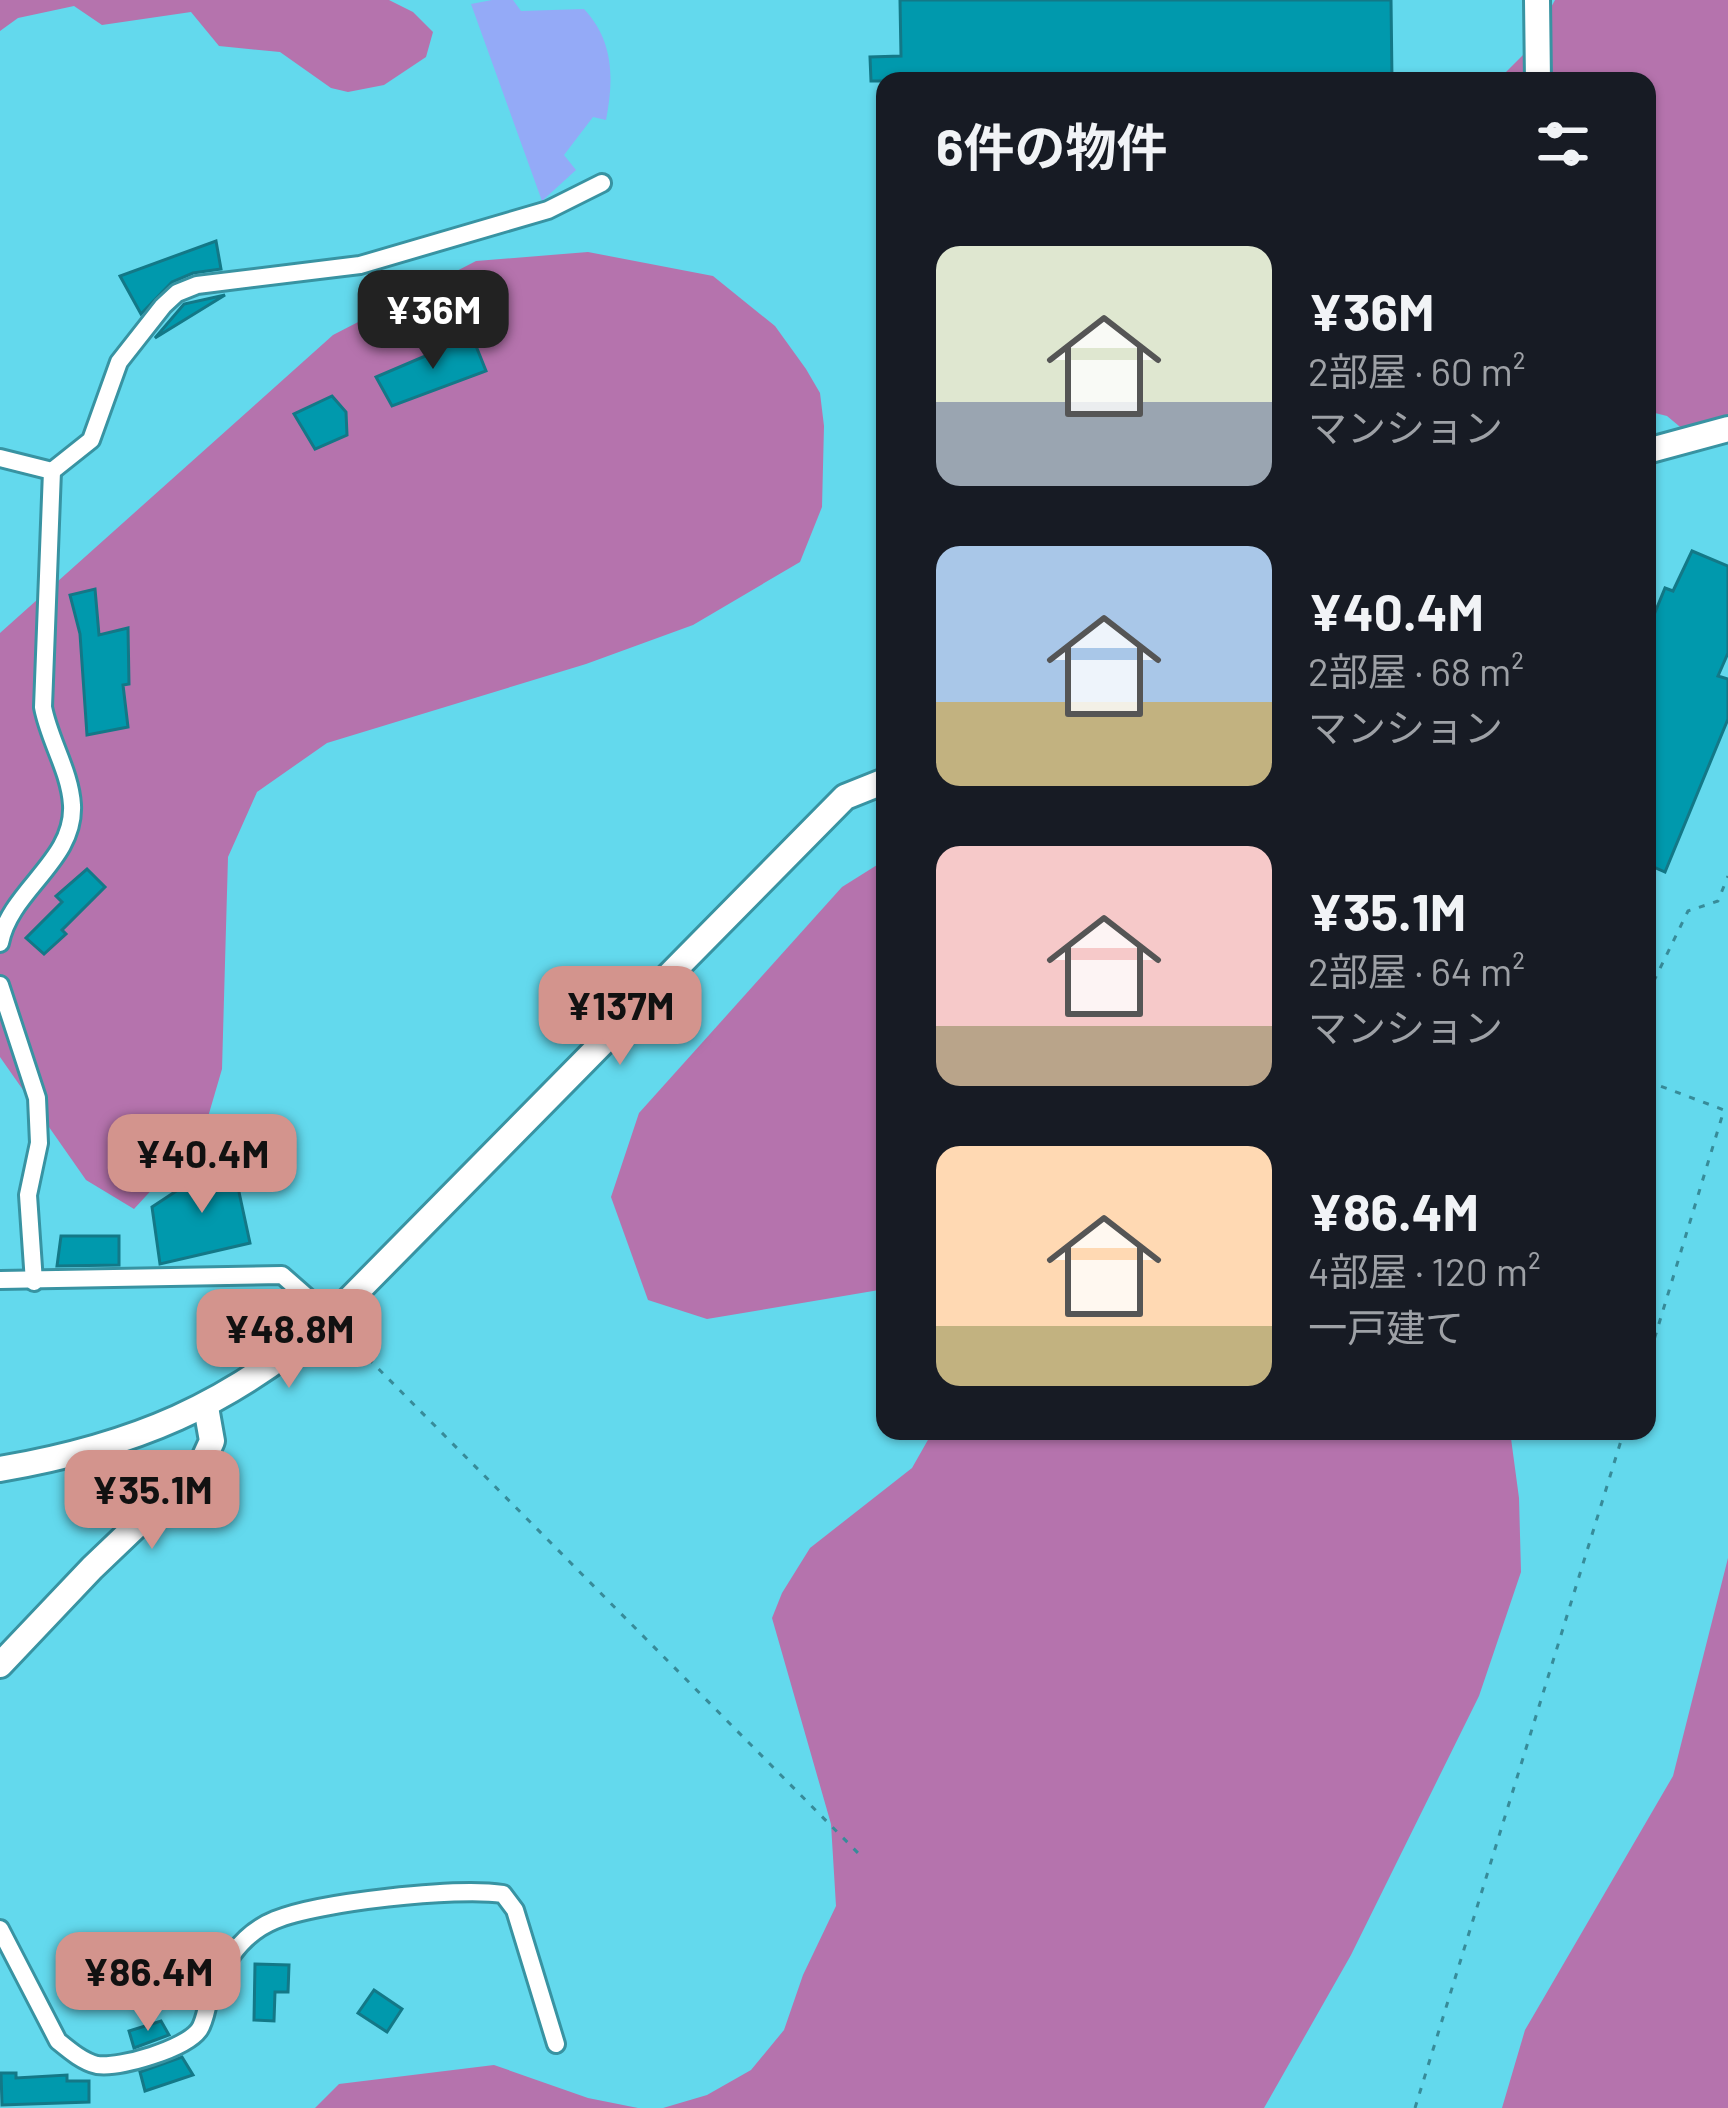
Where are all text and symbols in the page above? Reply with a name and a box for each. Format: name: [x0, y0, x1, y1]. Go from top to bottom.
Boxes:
icon: filters: [1530, 111, 1596, 177]
text: 6件の物件: [936, 115, 1167, 176]
pin: ¥36M: [362, 270, 504, 372]
text: ¥36M: [1308, 280, 1434, 341]
text: ¥36M: [385, 285, 481, 332]
icon: home: [1032, 294, 1176, 438]
text: 2部屋 · 60 m²: [1308, 347, 1526, 394]
text: マンション: [1308, 403, 1503, 450]
text: ¥40.4M: [1308, 580, 1484, 641]
icon: home: [1032, 594, 1176, 738]
text: 2部屋 · 68 m²: [1308, 647, 1524, 694]
text: マンション: [1308, 703, 1503, 750]
text: ¥35.1M: [1308, 880, 1466, 941]
icon: home: [1032, 894, 1176, 1038]
text: 2部屋 · 64 m²: [1308, 947, 1525, 994]
pin: ¥137M: [536, 966, 704, 1068]
text: ¥137M: [566, 981, 674, 1028]
text: マンション: [1308, 1003, 1503, 1050]
pin: ¥40.4M: [104, 1114, 300, 1216]
text: ¥40.4M: [135, 1129, 269, 1176]
text: ¥86.4M: [1308, 1180, 1479, 1241]
icon: home: [1032, 1194, 1176, 1338]
text: 4部屋 · 120 m²: [1308, 1247, 1541, 1294]
pin: ¥48.8M: [191, 1289, 387, 1391]
text: 一戸建て: [1308, 1303, 1464, 1350]
text: ¥48.8M: [224, 1304, 354, 1351]
pin: ¥35.1M: [54, 1450, 250, 1552]
text: ¥35.1M: [91, 1465, 213, 1512]
pin: ¥86.4M: [50, 1932, 246, 2034]
text: ¥86.4M: [83, 1947, 213, 1994]

